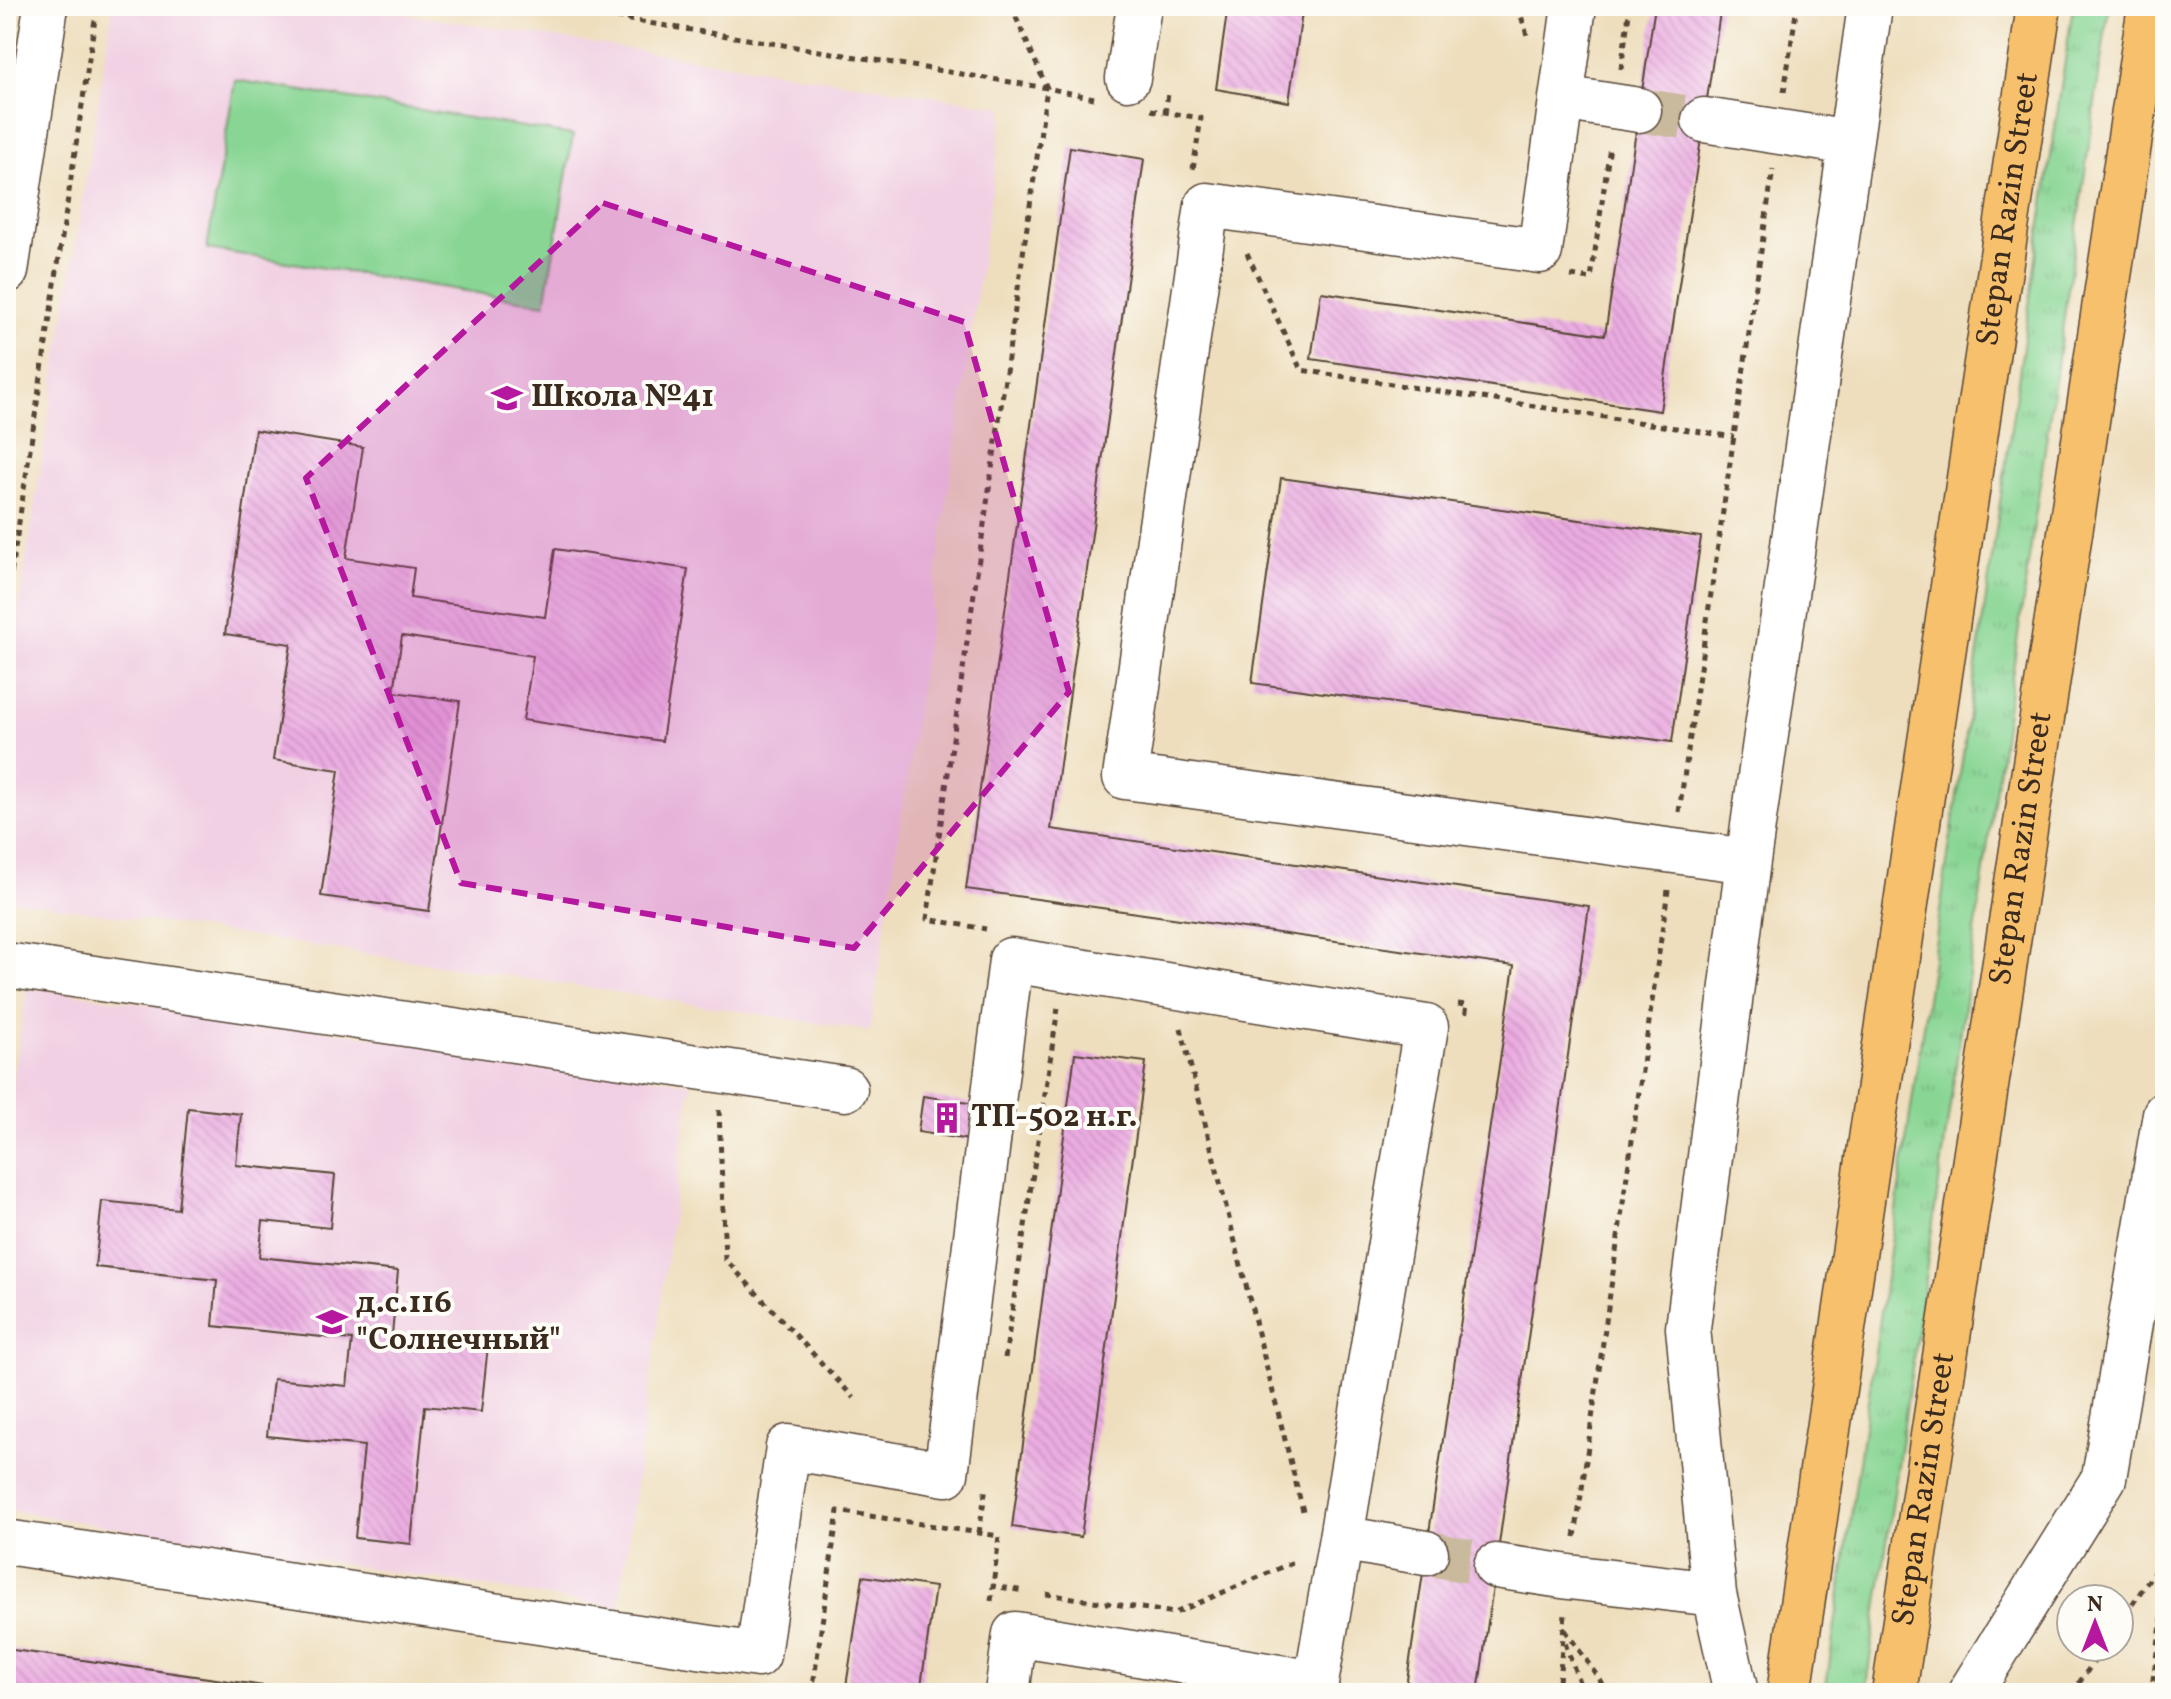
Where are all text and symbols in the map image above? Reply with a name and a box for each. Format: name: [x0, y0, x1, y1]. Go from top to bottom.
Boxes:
street label: Stepan Razin Street: [1967, 69, 2051, 349]
place label: Школа №41: [531, 376, 714, 420]
school or university icon: Школа №41: [490, 381, 524, 415]
street label: Stepan Razin Street: [1980, 709, 2065, 989]
place label: ТП-502 н.г.: [971, 1096, 1138, 1140]
building icon: ТП-502 н.г.: [930, 1101, 964, 1135]
place label: д.с.116 "Солнечный": [356, 1282, 561, 1363]
school or university icon: д.с.116 "Солнечный": [315, 1305, 349, 1339]
street label: Stepan Razin Street: [1882, 1349, 1967, 1629]
north arrow: [2055, 1583, 2135, 1663]
text: N: [2087, 1590, 2103, 1621]

